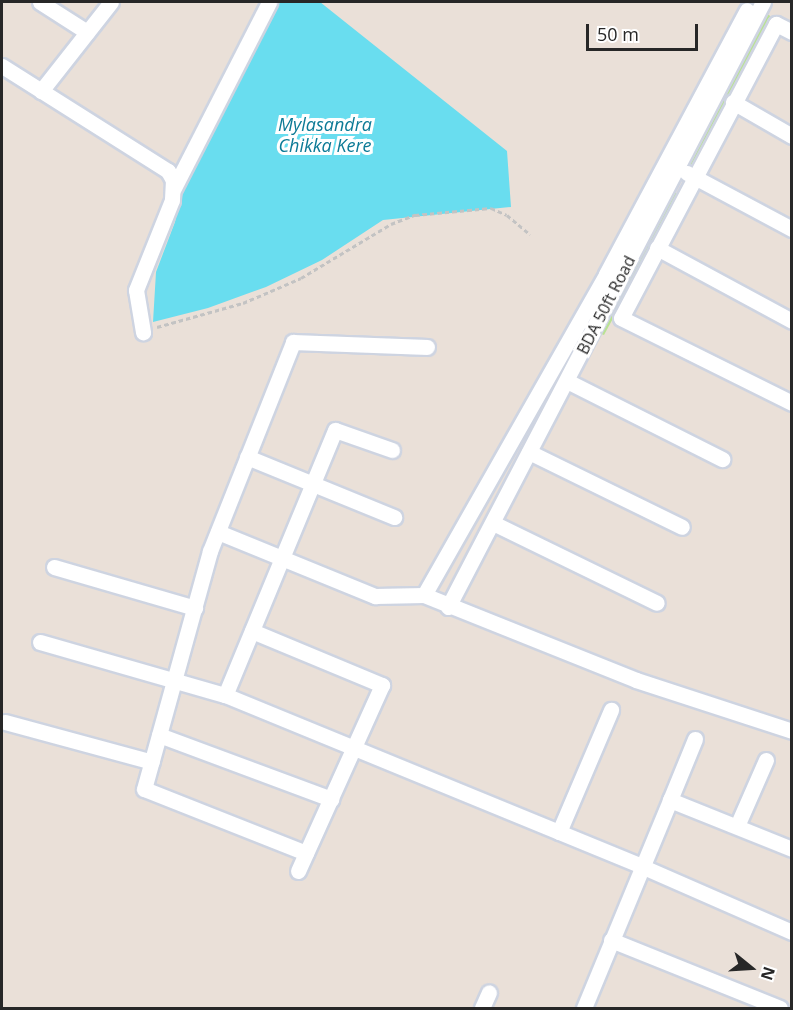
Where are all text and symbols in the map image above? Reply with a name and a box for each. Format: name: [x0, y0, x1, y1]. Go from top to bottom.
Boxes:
scale bar: [589, 12, 702, 50]
text: 50 m: [597, 22, 639, 46]
water label: Mylasandra Chikka Kere: [278, 114, 372, 156]
street label: BDA 50ft Road: [573, 253, 639, 357]
north arrow: [721, 938, 781, 998]
text: N: [756, 964, 781, 983]

